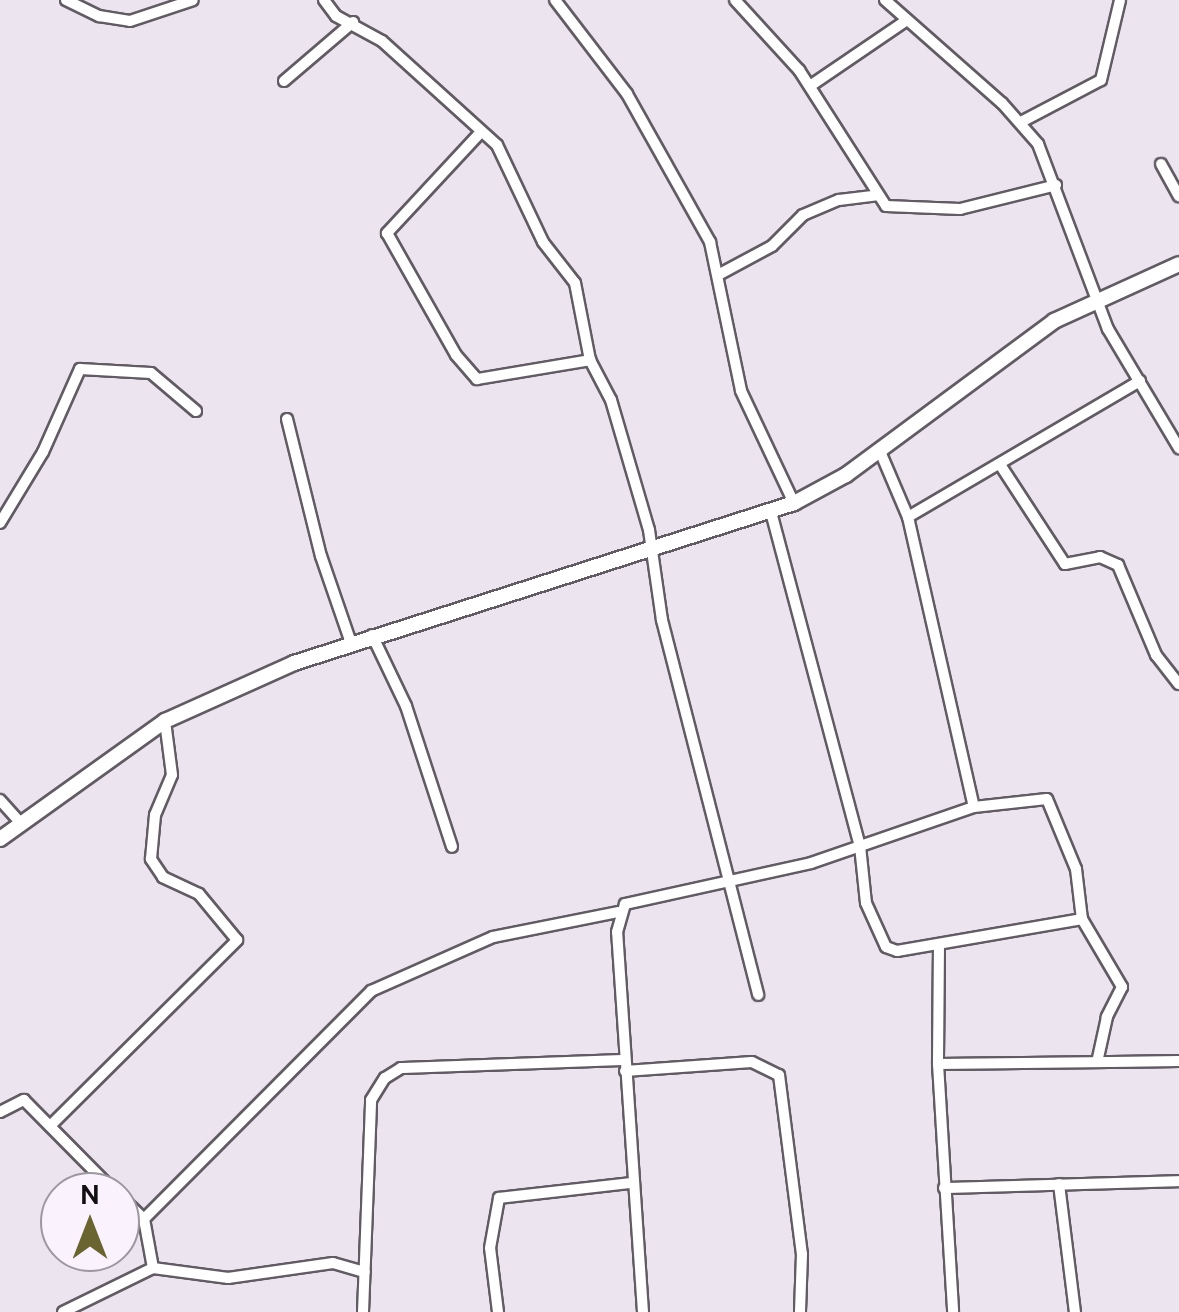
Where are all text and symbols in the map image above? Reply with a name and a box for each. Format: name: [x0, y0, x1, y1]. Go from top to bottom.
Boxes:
north arrow: [40, 1172, 140, 1272]
text: N: [80, 1177, 100, 1211]

